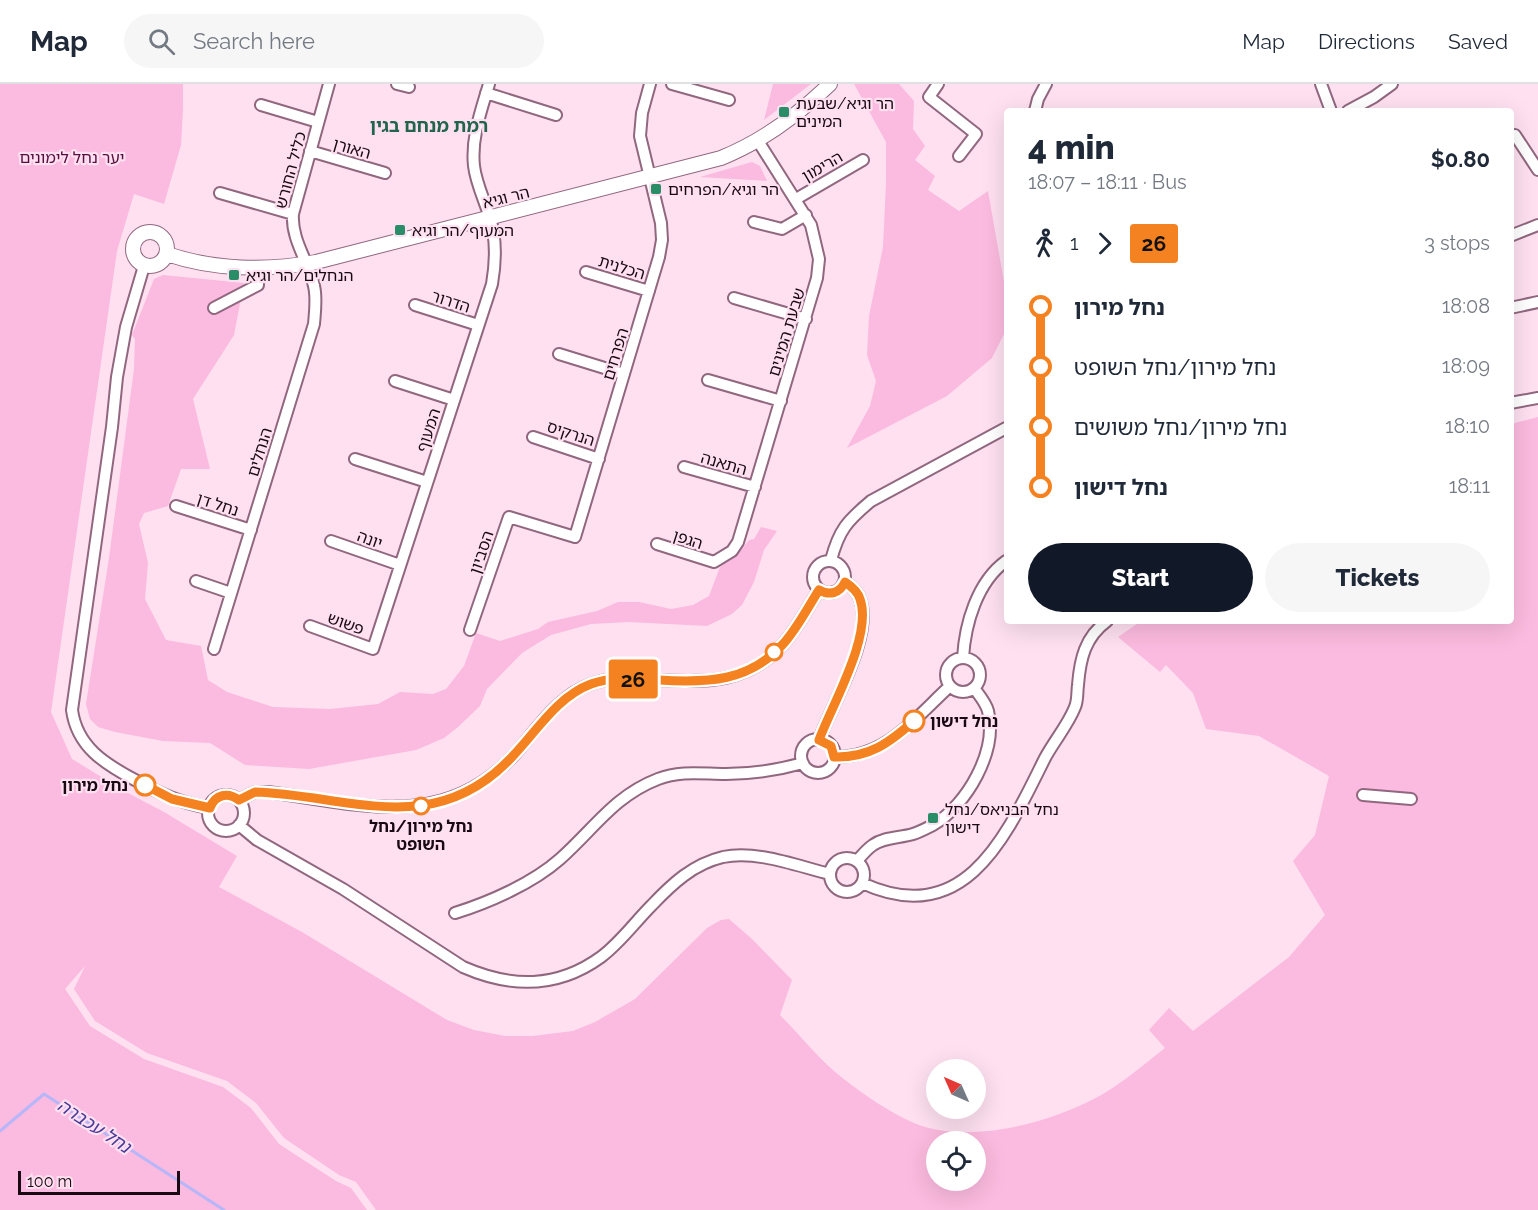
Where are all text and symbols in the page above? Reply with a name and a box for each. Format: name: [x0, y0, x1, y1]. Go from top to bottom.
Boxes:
search box: [124, 14, 544, 68]
text: Map: [30, 25, 88, 58]
icon: search: [145, 25, 178, 58]
text: Search here: [193, 28, 315, 54]
text: Map: [1242, 29, 1285, 54]
text: Directions: [1318, 29, 1415, 54]
text: Saved: [1448, 29, 1508, 54]
place label: הר וגיא/שבעת המינים: [796, 94, 894, 131]
marker: הר וגיא/שבעת המינים: [777, 105, 791, 119]
district label: רמת מנחם בגין: [370, 115, 488, 136]
text: 4 min: [1028, 128, 1115, 167]
street label: כליל החורש: [271, 129, 310, 211]
street label: האורן: [331, 134, 373, 163]
text: $0.80: [1431, 146, 1490, 172]
street label: הרימון: [799, 147, 846, 186]
park label: יער נחל לימונים: [19, 148, 125, 167]
text: 18:07 – 18:11 · Bus: [1028, 170, 1187, 194]
place label: הר וגיא/הפרחים: [668, 180, 779, 199]
marker: הר וגיא/הפרחים: [649, 182, 663, 196]
street label: הר וגיא: [481, 183, 532, 212]
place label: המעוף/הר וגיא: [412, 221, 514, 240]
marker: המעוף/הר וגיא: [393, 223, 407, 237]
icon: walk: [1028, 227, 1061, 260]
icon: forward: [1088, 227, 1121, 260]
text: 1: [1070, 231, 1079, 255]
text: 26: [1142, 231, 1166, 256]
text: 3 stops: [1424, 231, 1490, 255]
street label: הכלנית: [596, 251, 648, 284]
place label: הנחלים/הר וגיא: [246, 266, 353, 285]
marker: הנחלים/הר וגיא: [227, 268, 241, 282]
street label: הדרור: [429, 286, 473, 317]
street label: שבעת המינים: [764, 286, 809, 379]
text: נחל מירון: [1074, 294, 1165, 320]
text: 18:08: [1442, 294, 1490, 318]
street label: הפרחים: [599, 326, 632, 383]
text: נחל מירון/נחל השופט: [1074, 354, 1276, 380]
text: 18:09: [1442, 354, 1490, 378]
street label: המעוף: [413, 406, 444, 454]
text: נחל מירון/נחל משושים: [1074, 414, 1287, 440]
text: 18:10: [1445, 414, 1490, 438]
street label: הנרקיס: [544, 417, 597, 450]
street label: הנחלים: [243, 425, 276, 479]
street label: התאנה: [699, 448, 749, 479]
text: נחל דישון: [1074, 474, 1168, 500]
text: 18:11: [1449, 474, 1490, 498]
street label: נחל דן: [194, 489, 241, 520]
street label: יונה: [355, 526, 385, 553]
street label: הגפן: [670, 526, 705, 553]
street label: הסביון: [465, 528, 498, 576]
button: Start: [1028, 543, 1253, 612]
button: Tickets: [1265, 543, 1490, 612]
street label: פשוש: [325, 608, 367, 639]
unlabelled marker: [765, 643, 783, 661]
line badge: 26: [606, 660, 660, 698]
text: 26: [621, 667, 645, 692]
marker: נחל דישון: [903, 710, 925, 732]
place label: נחל דישון: [930, 712, 998, 731]
marker: נחל מירון: [134, 774, 156, 796]
place label: נחל מירון: [62, 776, 128, 795]
marker: נחל מירון/נחל השופט: [412, 797, 430, 815]
place label: נחל הבניאס/נחל דישון: [945, 800, 1059, 837]
marker: נחל הבניאס/נחל דישון: [926, 811, 940, 825]
place label: נחל מירון/נחל השופט: [369, 817, 473, 854]
north arrow: [926, 1059, 986, 1119]
map controls: [926, 1059, 986, 1191]
water label: נחל עכברה: [54, 1094, 136, 1158]
button: locate: [926, 1131, 986, 1191]
scale bar: [18, 1168, 180, 1196]
text: 100 m: [27, 1172, 72, 1191]

